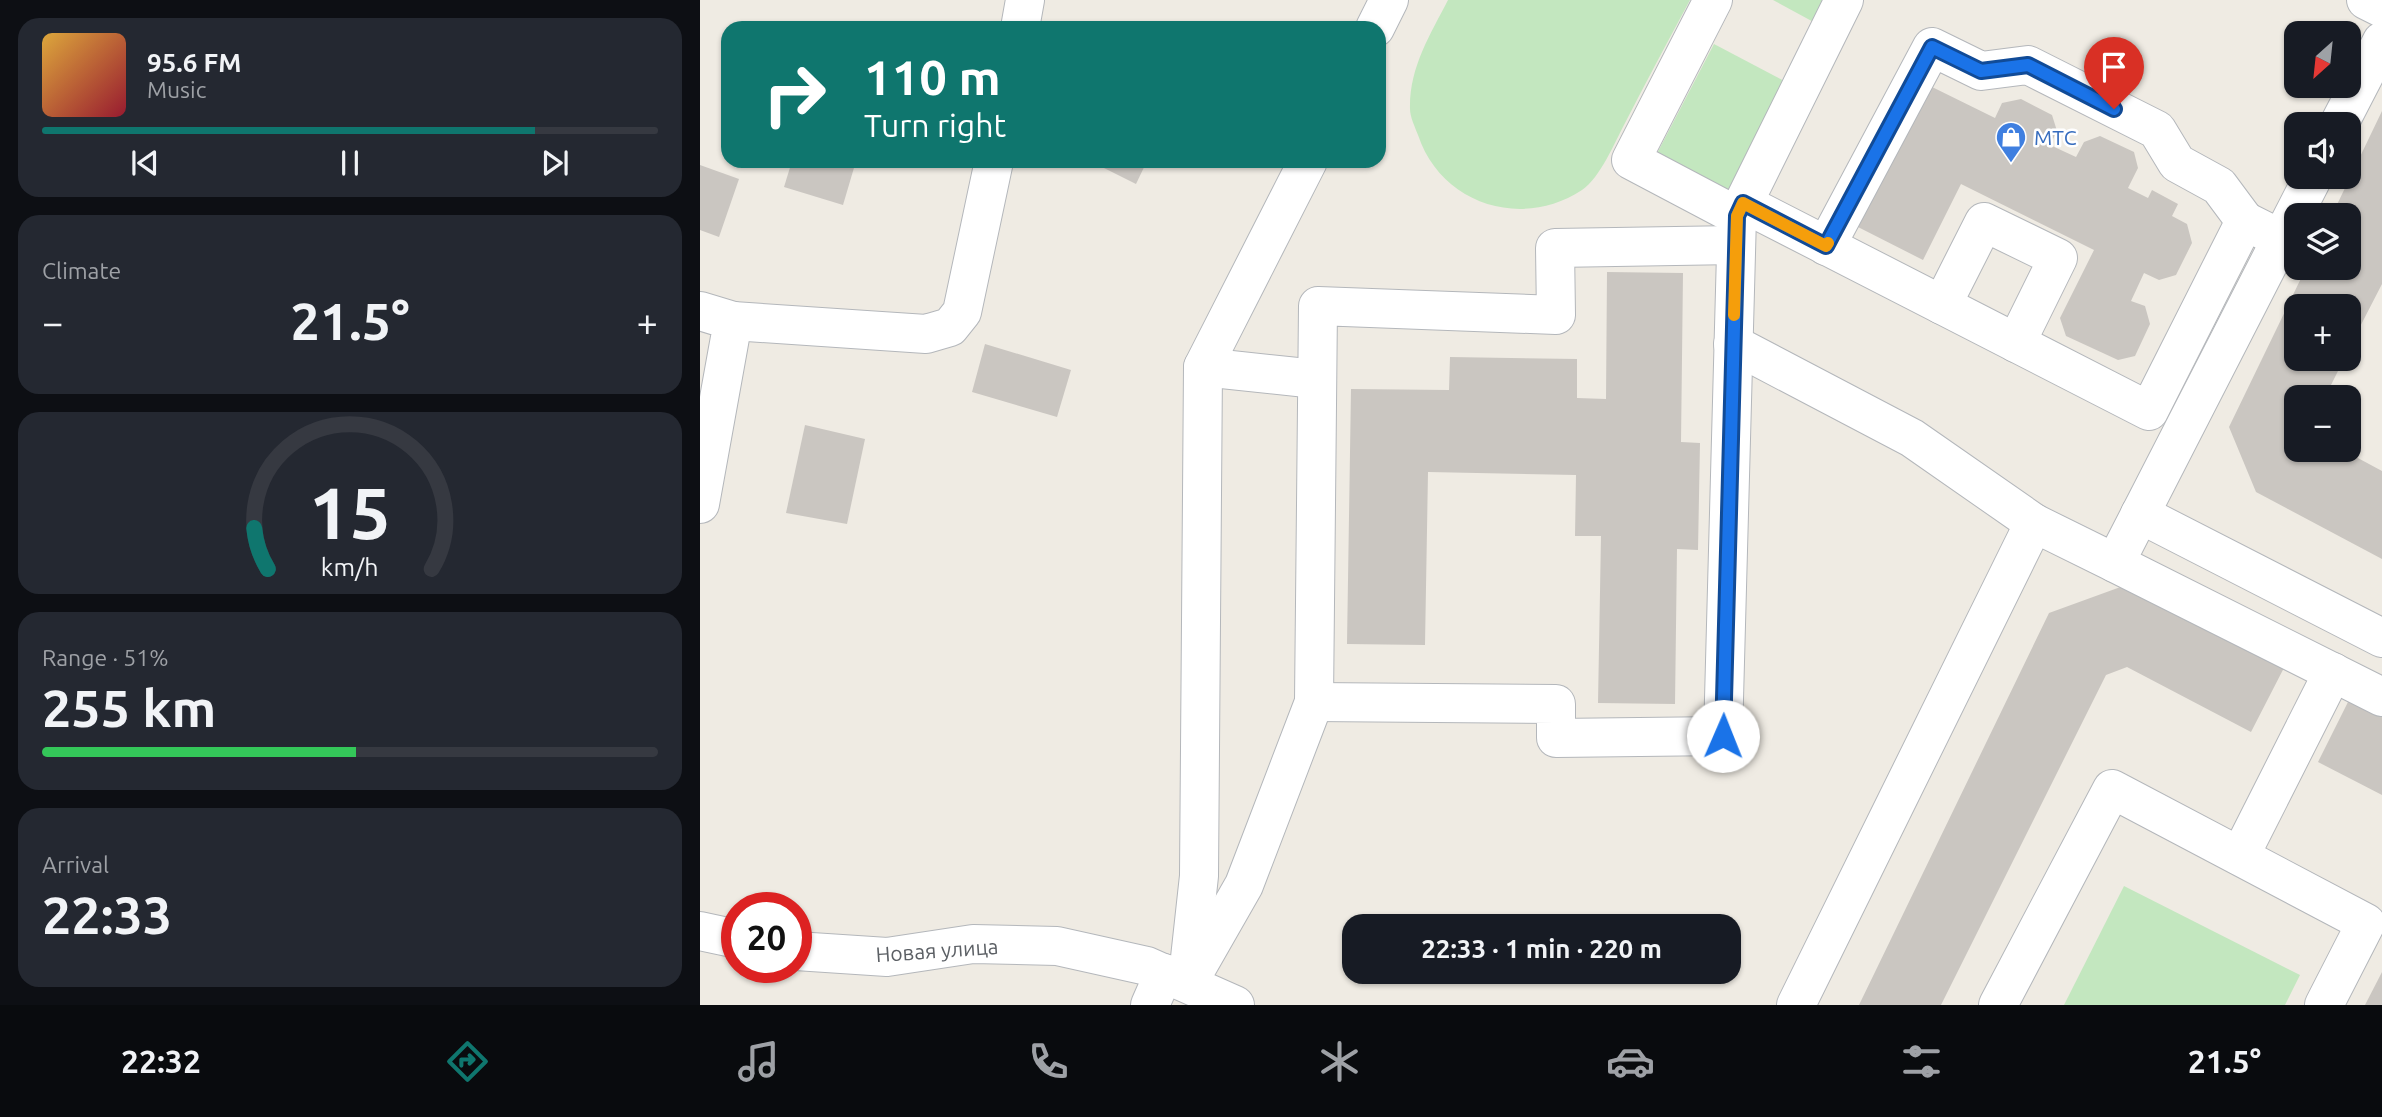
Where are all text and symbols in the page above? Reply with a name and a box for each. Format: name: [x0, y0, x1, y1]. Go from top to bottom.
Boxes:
north arrow: [2284, 21, 2361, 98]
map controls: [2284, 21, 2361, 462]
pin: [2084, 37, 2144, 109]
text: 95.6 FM: [147, 48, 241, 77]
icon: arrive: [2095, 48, 2133, 86]
icon: right: [749, 49, 840, 140]
text: 110 m: [864, 49, 1001, 104]
text: Music: [147, 77, 206, 102]
text: Turn right: [864, 107, 1006, 143]
button: sound: [2284, 112, 2361, 189]
shop icon: МТС: [1994, 120, 2028, 164]
place label: МТС: [2034, 125, 2077, 149]
icon: previous: [126, 144, 164, 182]
icon: pause: [331, 144, 369, 182]
icon: next: [536, 144, 574, 182]
button: layers: [2284, 203, 2361, 280]
text: Climate: [42, 258, 121, 283]
text: 21.5°: [290, 292, 410, 350]
button: +: [2284, 294, 2361, 371]
text: −: [42, 301, 63, 343]
text: +: [637, 301, 658, 343]
button: −: [2284, 385, 2361, 462]
text: 15: [309, 471, 391, 553]
text: km/h: [321, 552, 379, 580]
text: Range · 51%: [42, 645, 169, 670]
text: 255 km: [42, 679, 216, 737]
position arrow: [1686, 699, 1760, 773]
text: Arrival: [42, 852, 109, 877]
text: 22:33: [42, 886, 172, 944]
speed limit sign: 20: [721, 892, 812, 983]
street label: Новая улица: [875, 934, 999, 966]
text: 22:33 · 1 min · 220 m: [1421, 934, 1662, 963]
icon: directions: [443, 1037, 492, 1086]
icon: music: [734, 1037, 783, 1086]
icon: phone: [1024, 1037, 1073, 1086]
icon: climate: [1315, 1037, 1364, 1086]
icon: car: [1606, 1037, 1655, 1086]
icon: filters: [1897, 1037, 1946, 1086]
text: 22:32: [121, 1043, 201, 1079]
text: 21.5°: [2188, 1043, 2261, 1079]

